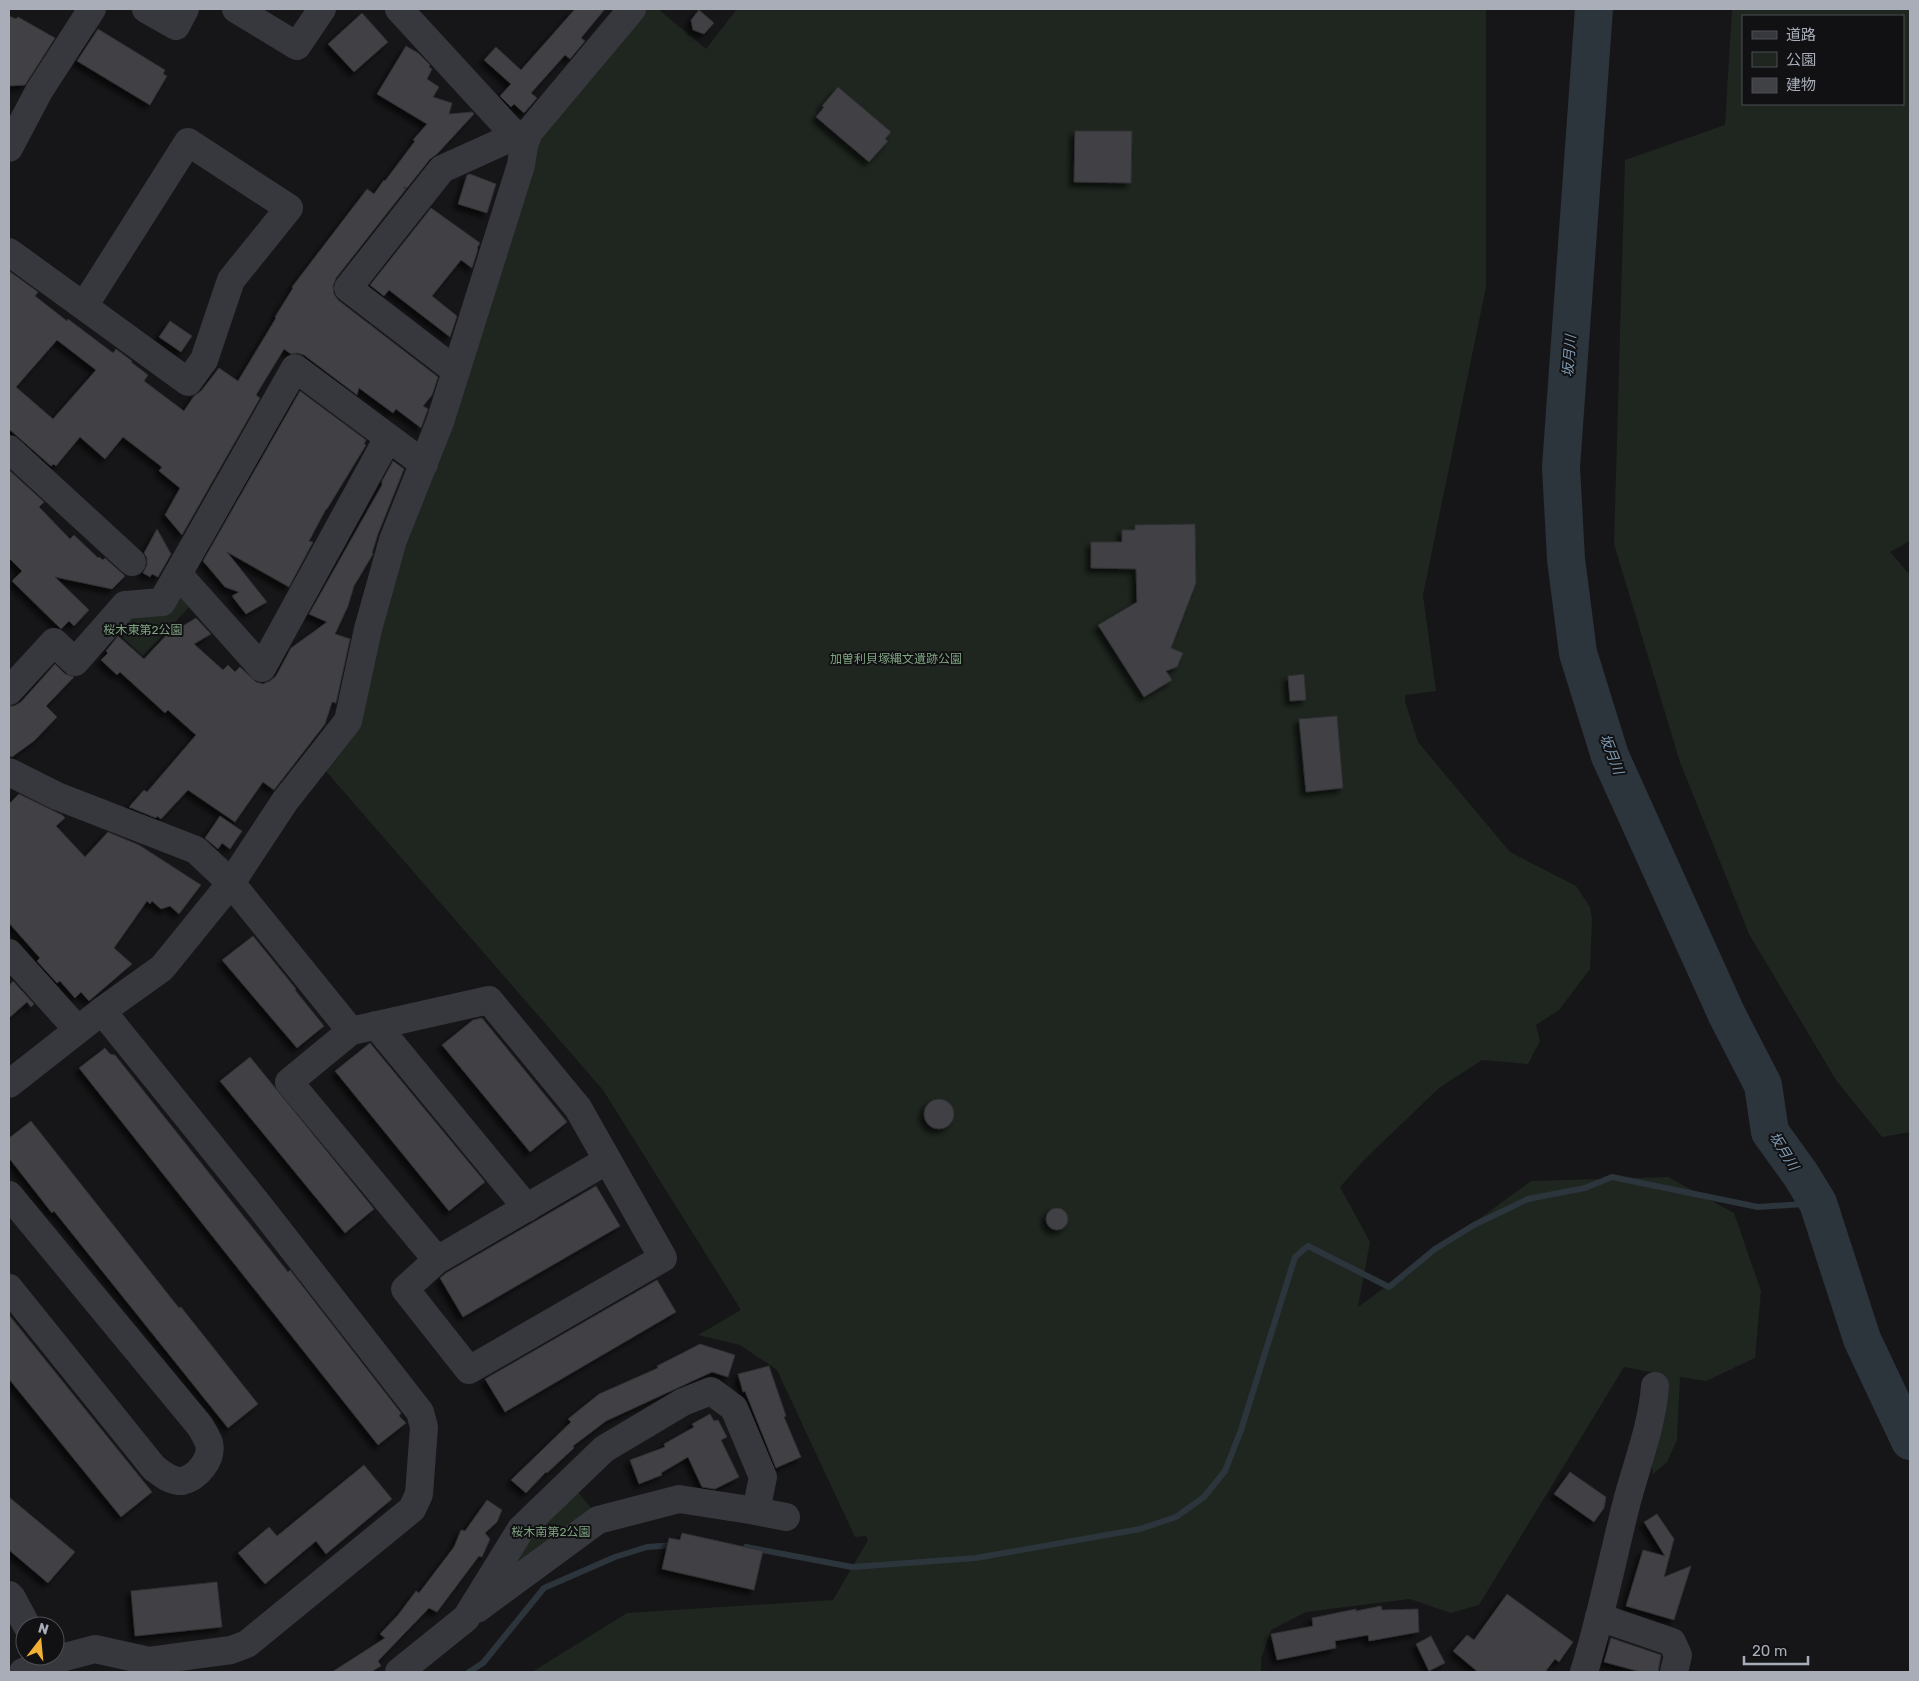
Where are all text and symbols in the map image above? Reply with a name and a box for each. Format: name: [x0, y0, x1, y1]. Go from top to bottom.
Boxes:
legend: [1742, 15, 1904, 105]
text: 道路: [1786, 26, 1816, 44]
text: 公園: [1786, 51, 1816, 69]
text: 建物: [1786, 76, 1816, 94]
water label: 坂月川: [1560, 332, 1580, 378]
park label: 桜木東第2公園: [103, 623, 183, 637]
park label: 加曽利貝塚縄文遺跡公園: [830, 652, 962, 666]
water label: 坂月川: [1596, 732, 1628, 779]
water label: 坂月川: [1765, 1129, 1803, 1175]
park label: 桜木南第2公園: [511, 1525, 591, 1539]
north arrow: [15, 1616, 65, 1666]
text: N: [36, 1619, 51, 1639]
scale bar: [1744, 1634, 1808, 1666]
text: 20 m: [1752, 1642, 1787, 1660]

